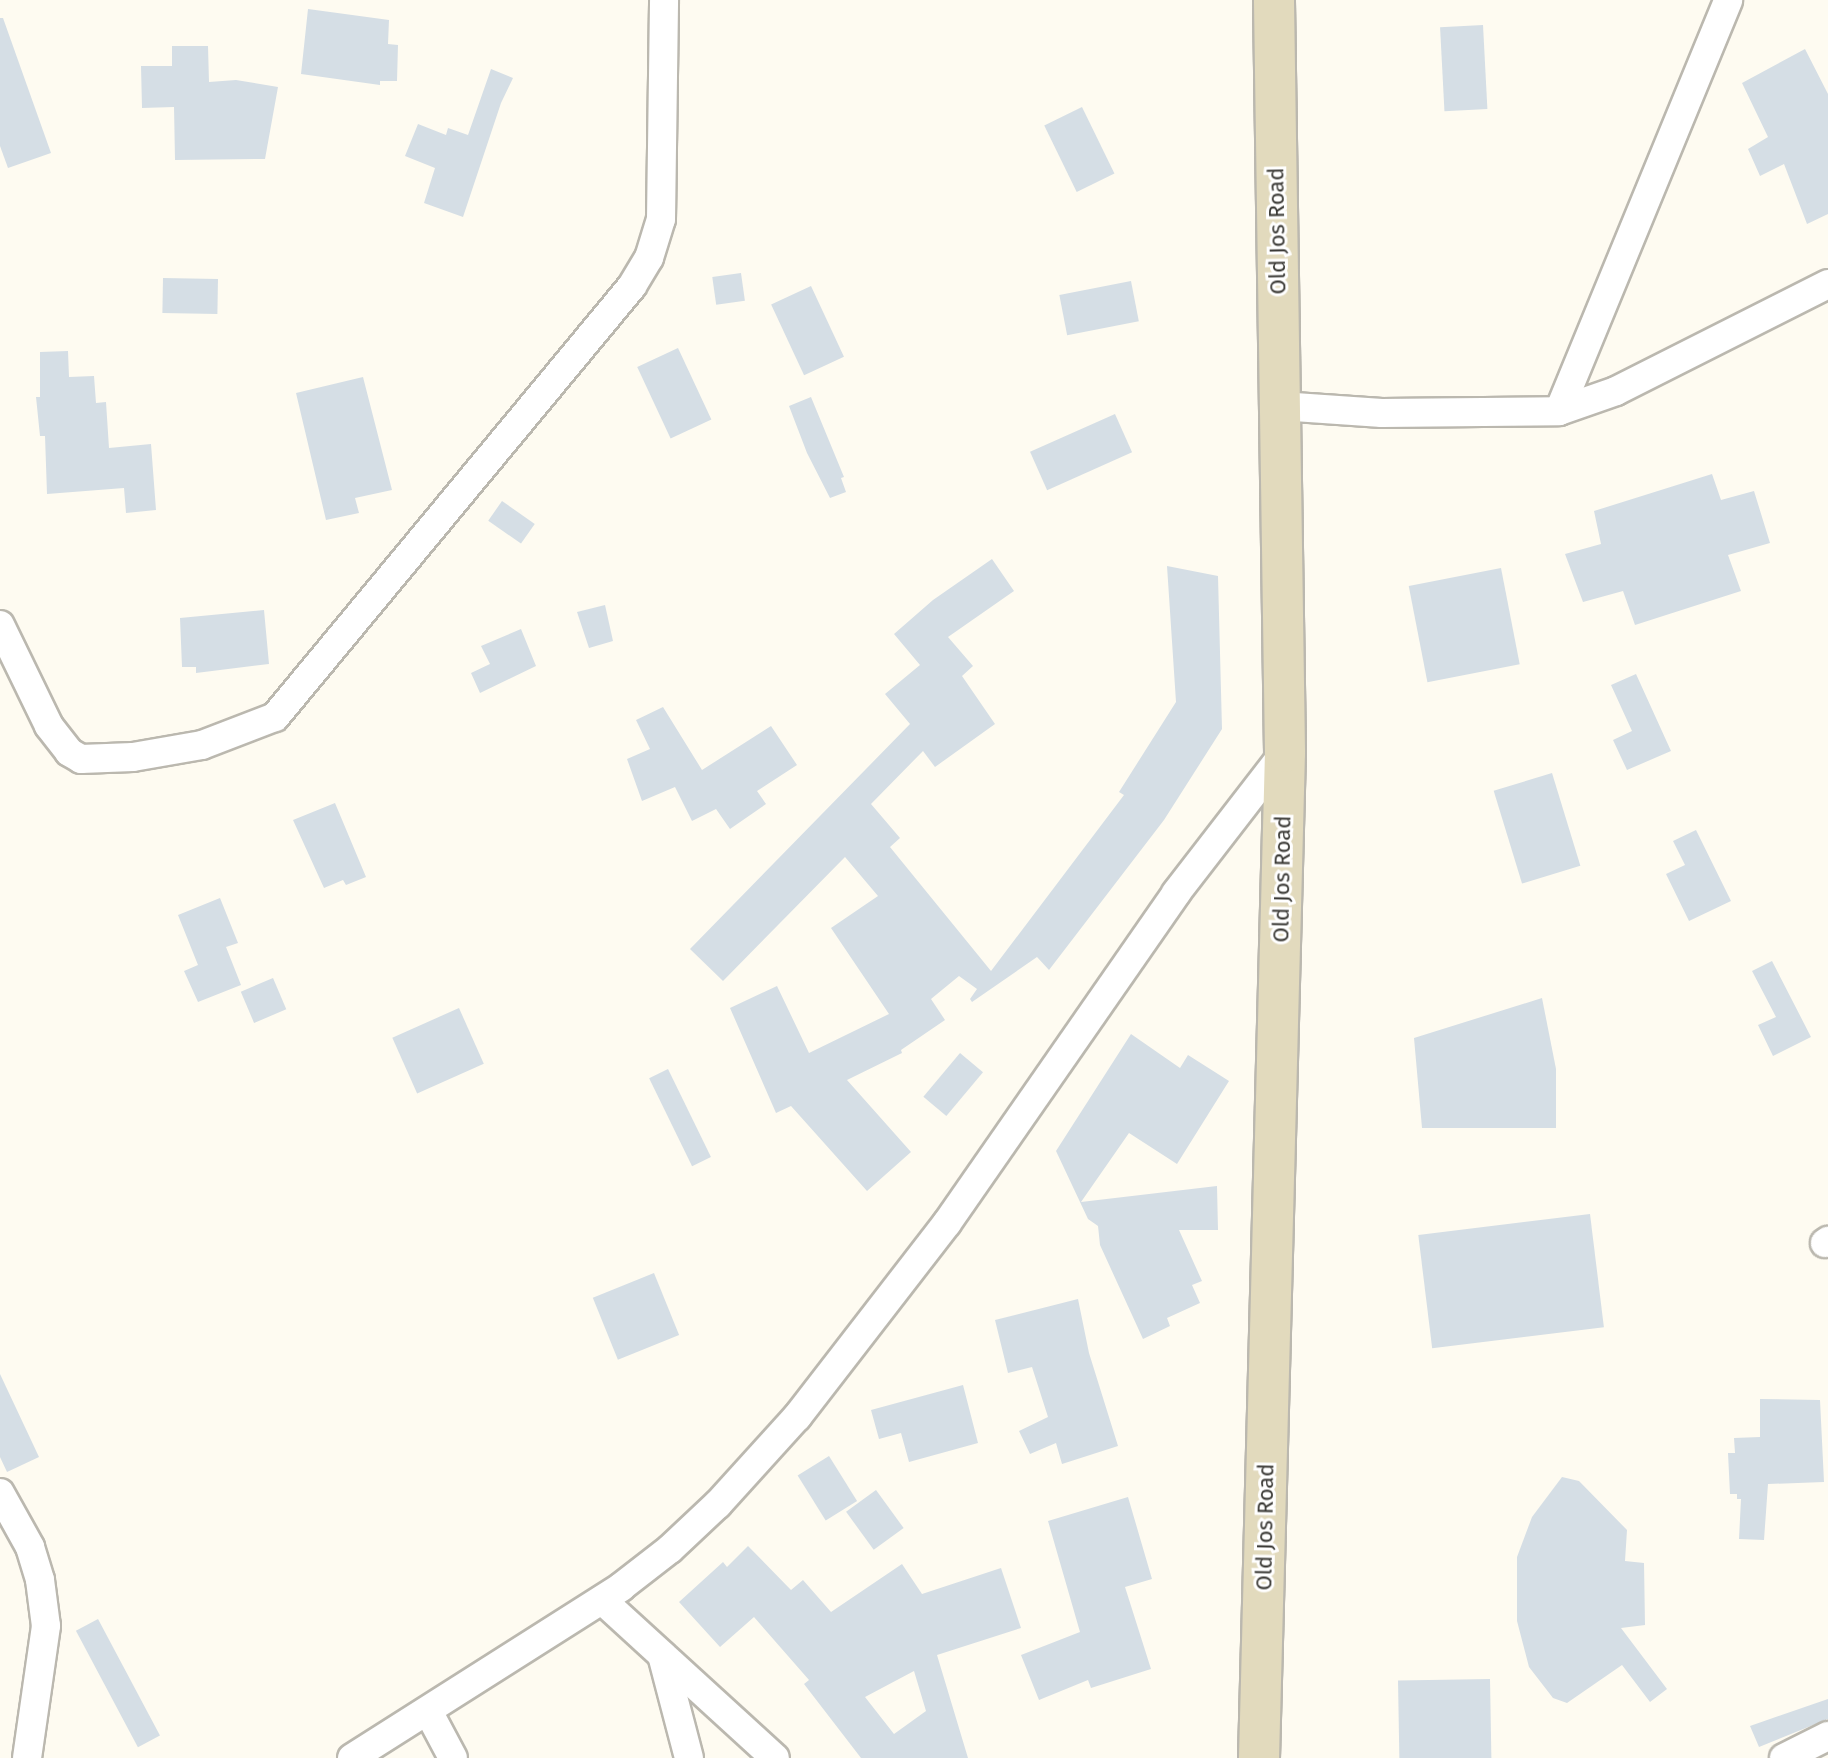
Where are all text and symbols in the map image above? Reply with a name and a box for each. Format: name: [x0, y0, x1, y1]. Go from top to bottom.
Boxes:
street label: Old Jos Road: [1263, 167, 1291, 295]
street label: Old Jos Road: [1268, 815, 1296, 943]
street label: Old Jos Road: [1251, 1463, 1279, 1591]

